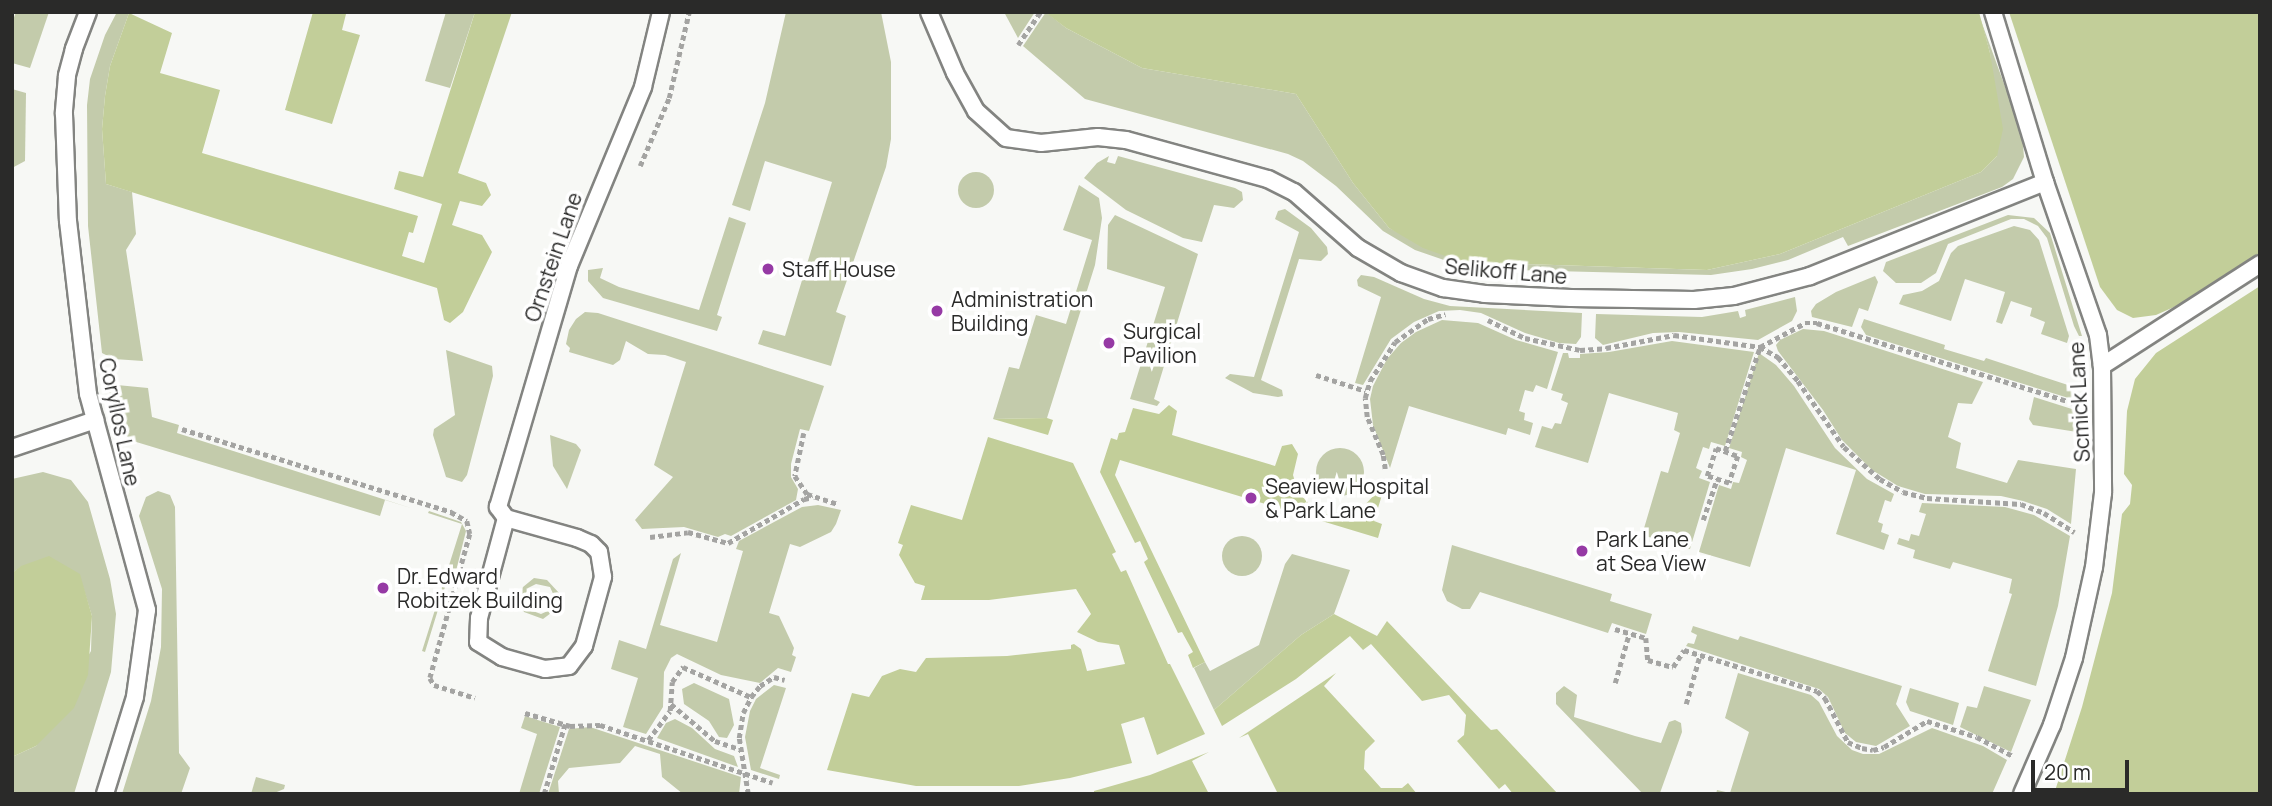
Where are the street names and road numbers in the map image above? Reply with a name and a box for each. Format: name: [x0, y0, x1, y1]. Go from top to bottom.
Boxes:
street label: Ornstein Lane: [519, 189, 587, 325]
street label: Selikoff Lane: [1444, 253, 1568, 289]
street label: Scmick Lane: [2063, 341, 2095, 463]
street label: Coryllos Lane: [94, 356, 146, 488]

